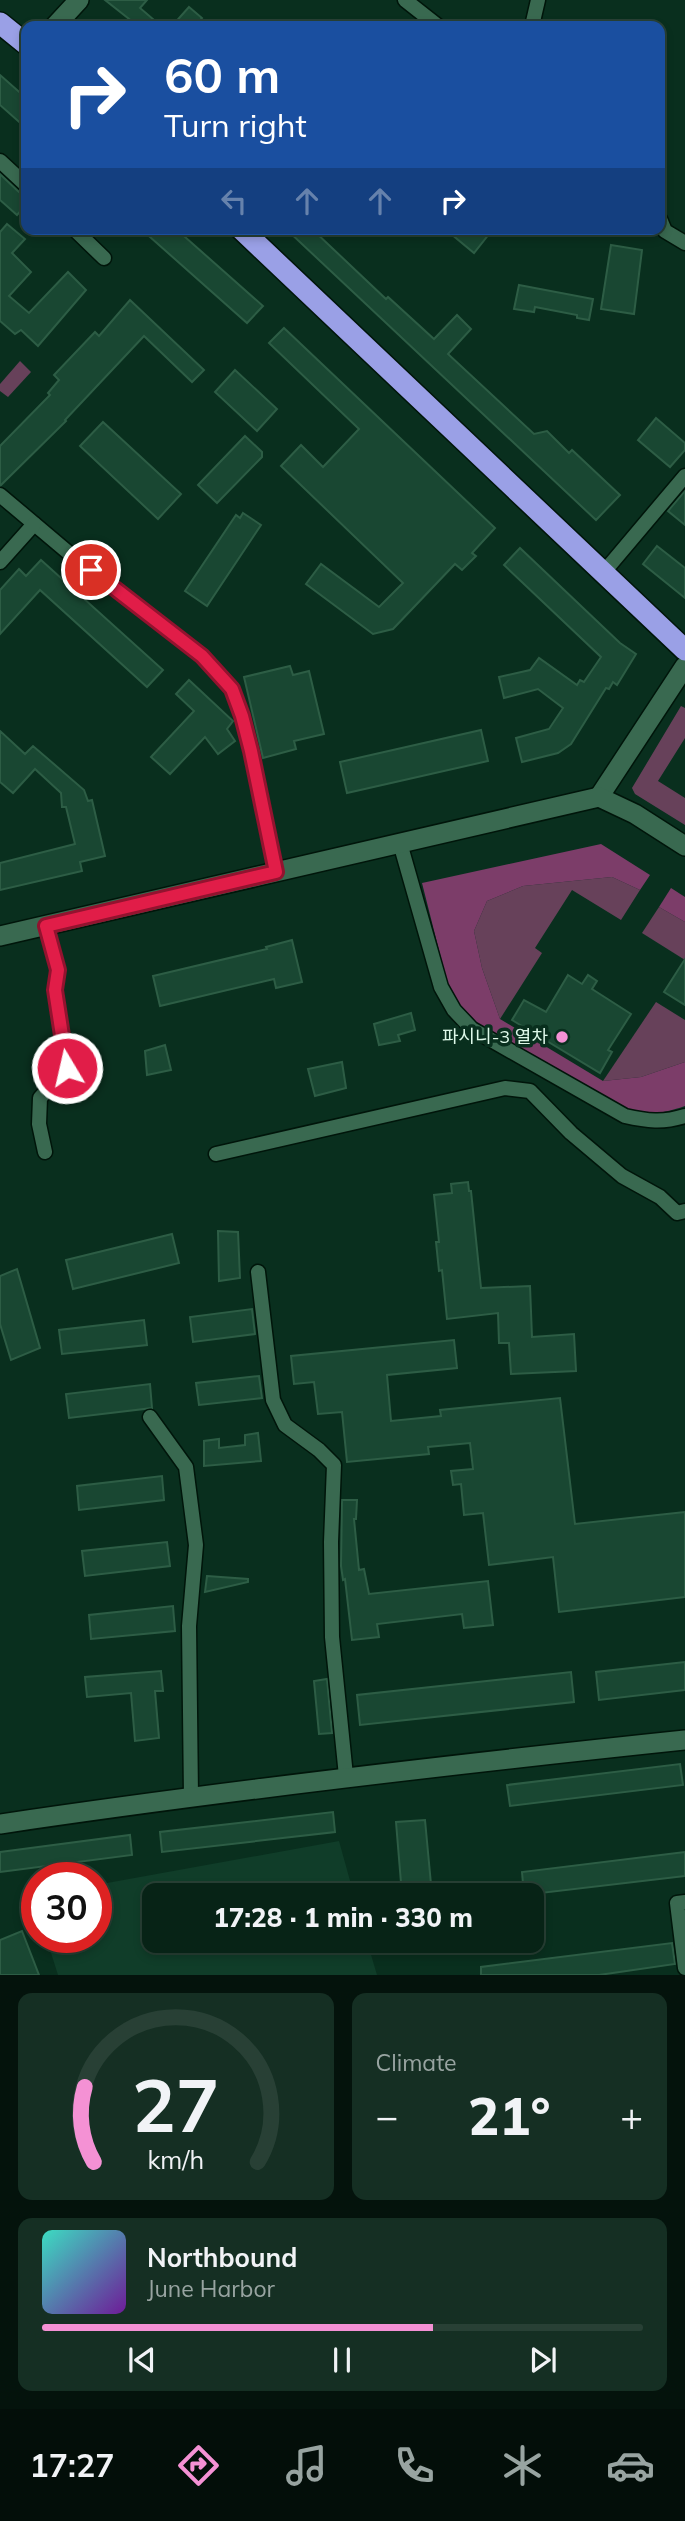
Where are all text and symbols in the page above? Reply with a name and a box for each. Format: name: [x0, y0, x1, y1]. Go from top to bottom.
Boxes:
text: 60 m: [164, 44, 280, 105]
icon: right: [49, 49, 140, 140]
text: Turn right: [164, 105, 307, 145]
icon: left: [215, 182, 253, 220]
icon: ahead: [288, 182, 326, 220]
icon: ahead: [361, 182, 399, 220]
icon: right: [434, 182, 472, 220]
pin: [61, 540, 121, 600]
icon: arrive: [72, 551, 110, 589]
place label: 파시니-3 열차: [442, 1025, 548, 1048]
marker: 파시니-3 열차: [554, 1029, 570, 1045]
position arrow: [30, 1031, 104, 1105]
speed limit sign: 30: [21, 1862, 112, 1953]
text: 17:28 · 1 min · 330 m: [213, 1901, 473, 1934]
text: Climate: [376, 2048, 457, 2077]
text: 27: [132, 2060, 219, 2151]
text: 21°: [468, 2083, 550, 2148]
text: −: [376, 2092, 398, 2140]
text: +: [620, 2092, 643, 2140]
text: km/h: [147, 2144, 204, 2175]
text: Northbound: [147, 2241, 297, 2274]
text: June Harbor: [147, 2274, 275, 2303]
icon: previous: [123, 2341, 161, 2379]
icon: pause: [323, 2341, 361, 2379]
icon: next: [524, 2341, 562, 2379]
icon: directions: [174, 2441, 223, 2490]
icon: music: [282, 2441, 331, 2490]
icon: phone: [390, 2441, 439, 2490]
icon: climate: [498, 2441, 547, 2490]
icon: car: [606, 2441, 655, 2490]
text: 17:27: [30, 2445, 114, 2485]

